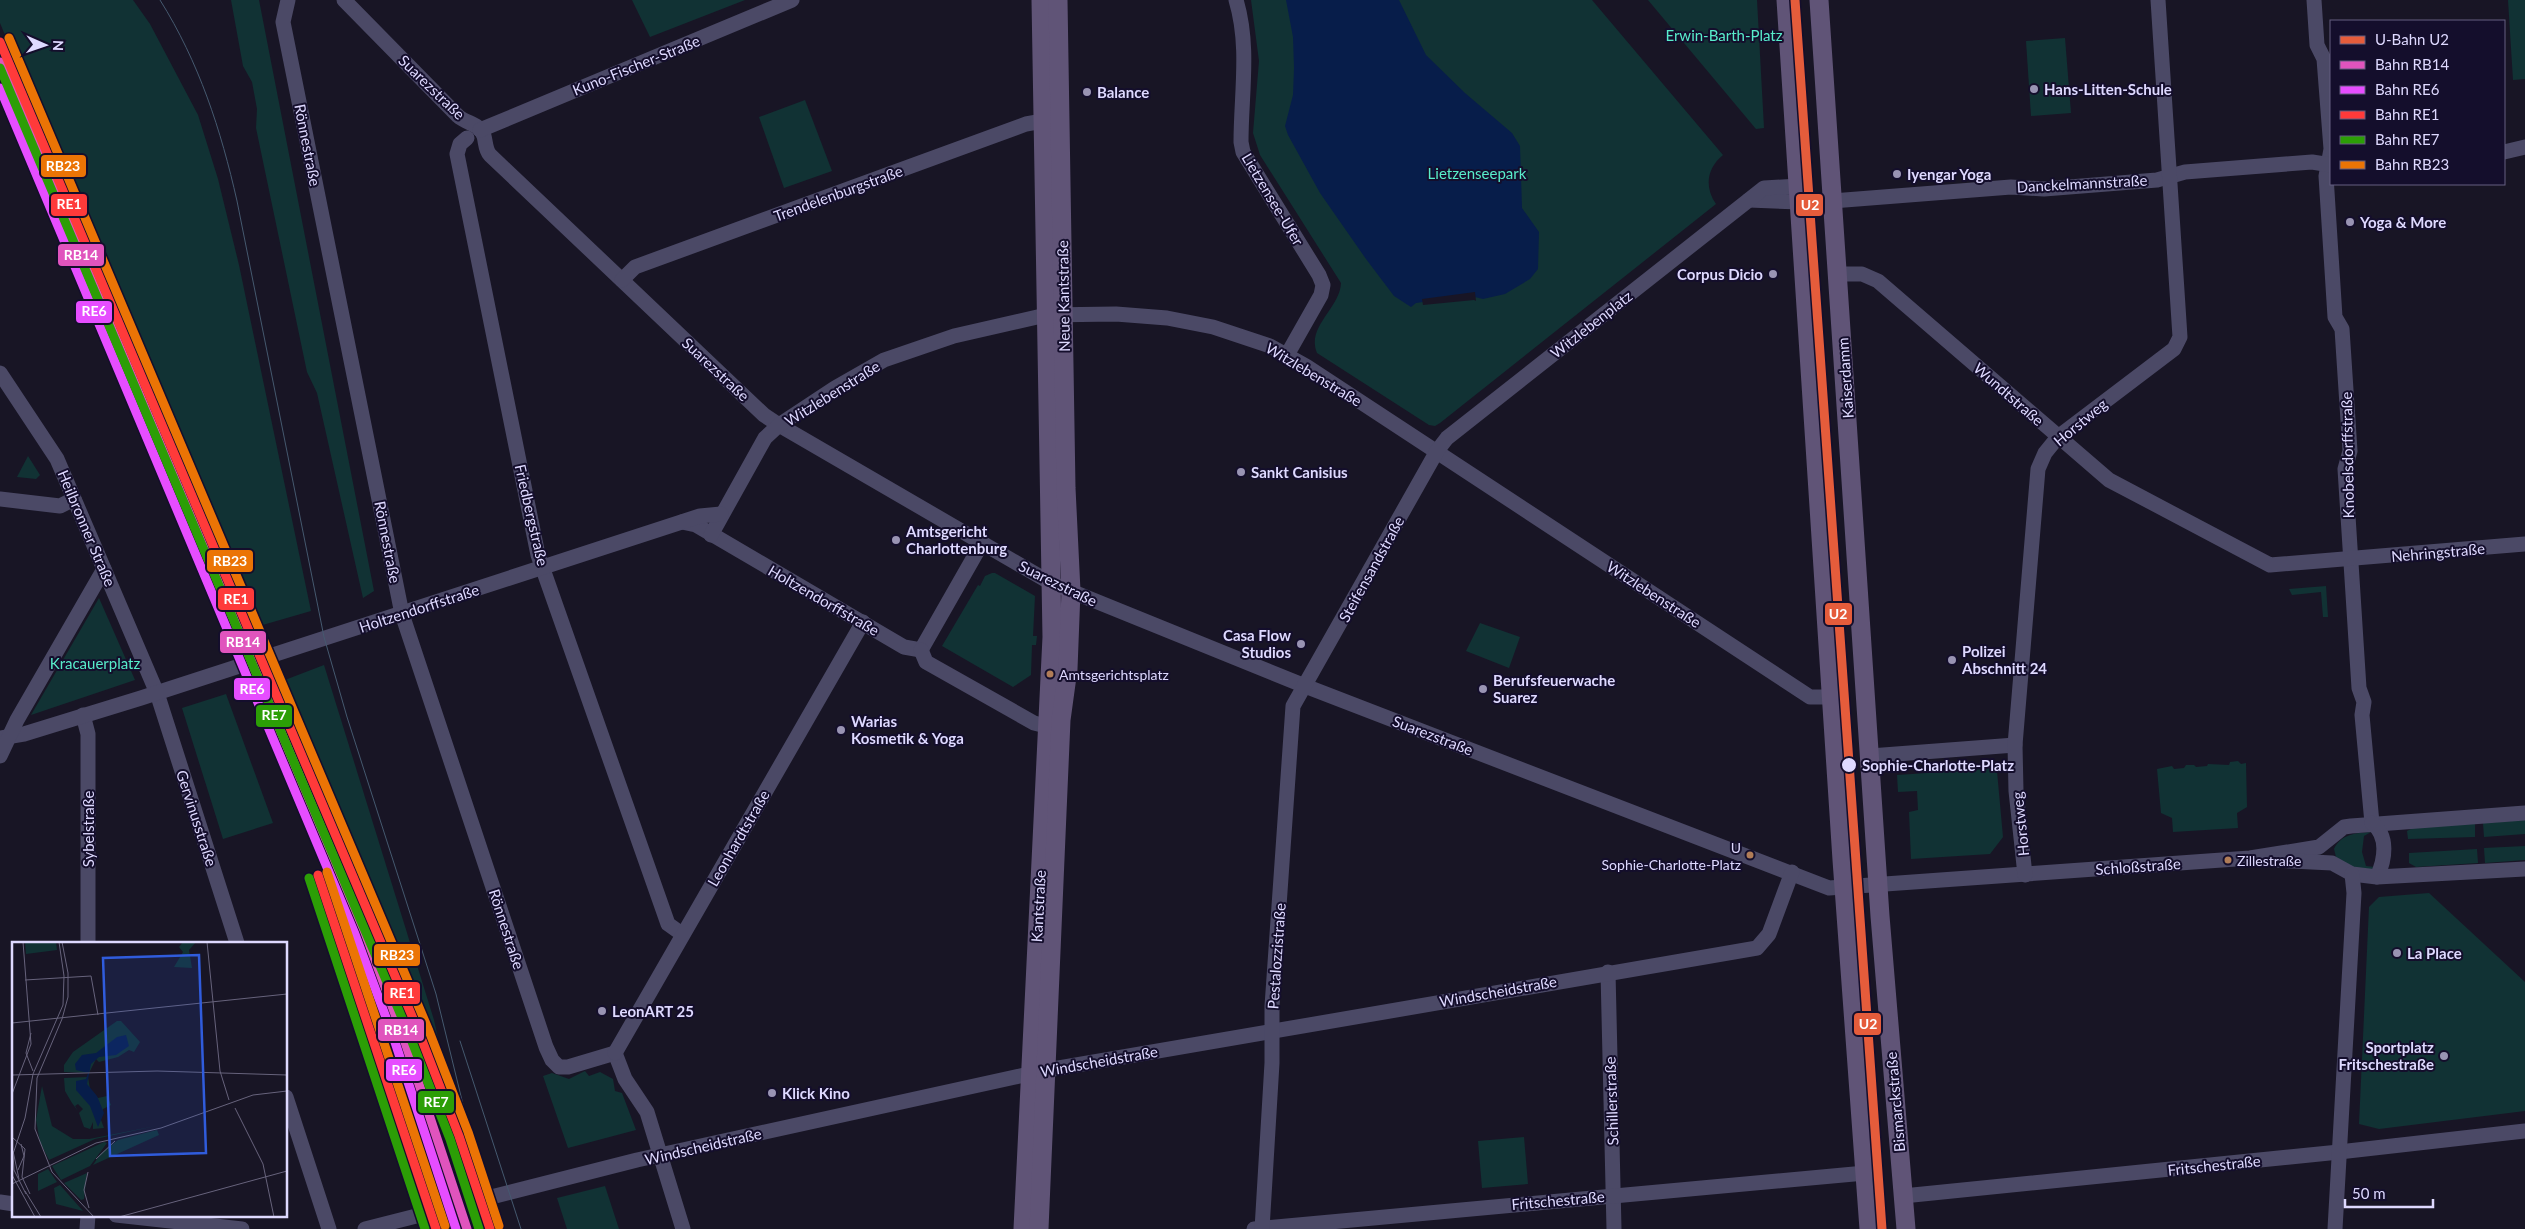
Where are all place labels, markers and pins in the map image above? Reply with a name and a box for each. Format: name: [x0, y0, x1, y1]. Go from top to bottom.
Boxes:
place label: Hans-Litten-Schule: [2044, 80, 2172, 98]
place label: Balance: [1097, 83, 1149, 101]
marker: Hans-Litten-Schule: [2028, 83, 2040, 95]
marker: Balance: [1081, 86, 1093, 98]
place label: Iyengar Yoga: [1907, 165, 1991, 183]
marker: Iyengar Yoga: [1891, 168, 1903, 180]
place label: Yoga & More: [2359, 213, 2446, 231]
marker: Yoga & More: [2344, 216, 2356, 228]
place label: Corpus Dicio: [1677, 265, 1763, 283]
marker: Corpus Dicio: [1767, 268, 1779, 280]
place label: Sankt Canisius: [1251, 463, 1348, 481]
marker: Sankt Canisius: [1235, 466, 1247, 478]
place label: Amtsgericht Charlottenburg: [905, 522, 1007, 557]
marker: Amtsgericht Charlottenburg: [890, 534, 902, 546]
place label: Casa Flow Studios: [1223, 626, 1291, 661]
marker: Casa Flow Studios: [1295, 638, 1307, 650]
place label: Polizei Abschnitt 24: [1961, 642, 2047, 677]
marker: Polizei Abschnitt 24: [1946, 654, 1958, 666]
place label: Amtsgerichtsplatz: [1059, 666, 1169, 683]
marker: Amtsgerichtsplatz: [1045, 669, 1055, 679]
place label: Berufsfeuerwache Suarez: [1493, 671, 1615, 706]
marker: Berufsfeuerwache Suarez: [1477, 683, 1489, 695]
place label: Warias Kosmetik & Yoga: [851, 712, 964, 747]
marker: Warias Kosmetik & Yoga: [835, 724, 847, 736]
marker: Sophie-Charlotte-Platz: [1840, 756, 1858, 774]
place label: Sophie-Charlotte-Platz: [1862, 756, 2014, 774]
place label: U Sophie-Charlotte-Platz: [1602, 839, 1741, 873]
marker: U Sophie-Charlotte-Platz: [1745, 850, 1755, 860]
place label: Zillestraße: [2237, 852, 2301, 869]
marker: Zillestraße: [2223, 855, 2233, 865]
place label: La Place: [2407, 944, 2462, 962]
marker: La Place: [2391, 947, 2403, 959]
place label: LeonART 25: [612, 1002, 694, 1020]
marker: LeonART 25: [596, 1005, 608, 1017]
place label: Sportplatz Fritschestraße: [2339, 1038, 2434, 1073]
marker: Sportplatz Fritschestraße: [2438, 1050, 2450, 1062]
place label: Klick Kino: [782, 1084, 850, 1102]
marker: Klick Kino: [766, 1087, 778, 1099]

